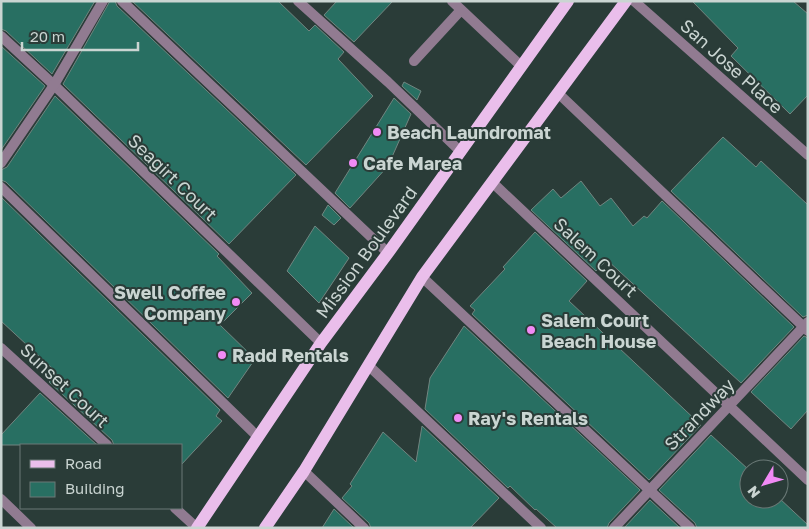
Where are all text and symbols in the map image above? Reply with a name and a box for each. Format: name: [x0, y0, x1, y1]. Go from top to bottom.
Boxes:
street label: San Jose Place: [676, 14, 788, 118]
scale bar: [22, 20, 139, 52]
text: 20 m: [30, 27, 65, 45]
place label: Beach Laundromat: [387, 121, 551, 143]
marker: Beach Laundromat: [371, 126, 383, 138]
street label: Seagirt Court: [124, 129, 222, 225]
place label: Cafe Marea: [363, 152, 462, 174]
marker: Cafe Marea: [347, 157, 359, 169]
street label: Mission Boulevard: [311, 182, 421, 322]
street label: Salem Court: [549, 213, 643, 301]
place label: Swell Coffee Company: [114, 281, 226, 324]
marker: Swell Coffee Company: [230, 296, 242, 308]
place label: Salem Court Beach House: [541, 309, 657, 352]
marker: Salem Court Beach House: [525, 324, 537, 336]
street label: Sunset Court: [16, 338, 114, 432]
place label: Radd Rentals: [232, 344, 349, 366]
marker: Radd Rentals: [216, 349, 228, 361]
street label: Strandway: [659, 373, 739, 455]
place label: Ray's Rentals: [468, 407, 588, 429]
marker: Ray's Rentals: [452, 412, 464, 424]
legend: [20, 444, 182, 509]
text: Road: [65, 454, 102, 472]
north arrow: [739, 459, 789, 509]
text: Building: [65, 479, 125, 497]
text: N: [743, 483, 763, 502]

